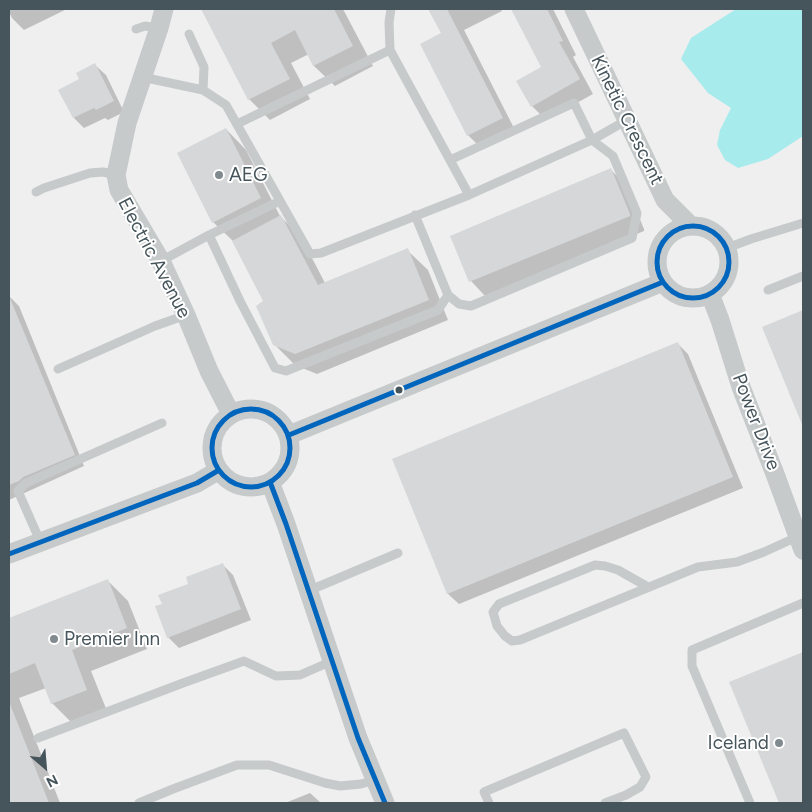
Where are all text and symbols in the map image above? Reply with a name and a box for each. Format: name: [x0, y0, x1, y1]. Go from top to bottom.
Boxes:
street label: Kinetic Crescent: [586, 51, 668, 189]
place label: AEG: [229, 164, 268, 186]
marker: AEG: [213, 169, 225, 181]
street label: Electric Avenue: [113, 194, 195, 322]
street label: Power Drive: [727, 370, 785, 474]
unlabelled marker: [394, 385, 404, 395]
place label: Premier Inn: [64, 628, 160, 650]
marker: Premier Inn: [48, 633, 60, 645]
place label: Iceland: [708, 732, 769, 754]
marker: Iceland: [773, 737, 785, 749]
north arrow: [20, 742, 70, 792]
text: N: [43, 771, 61, 791]

